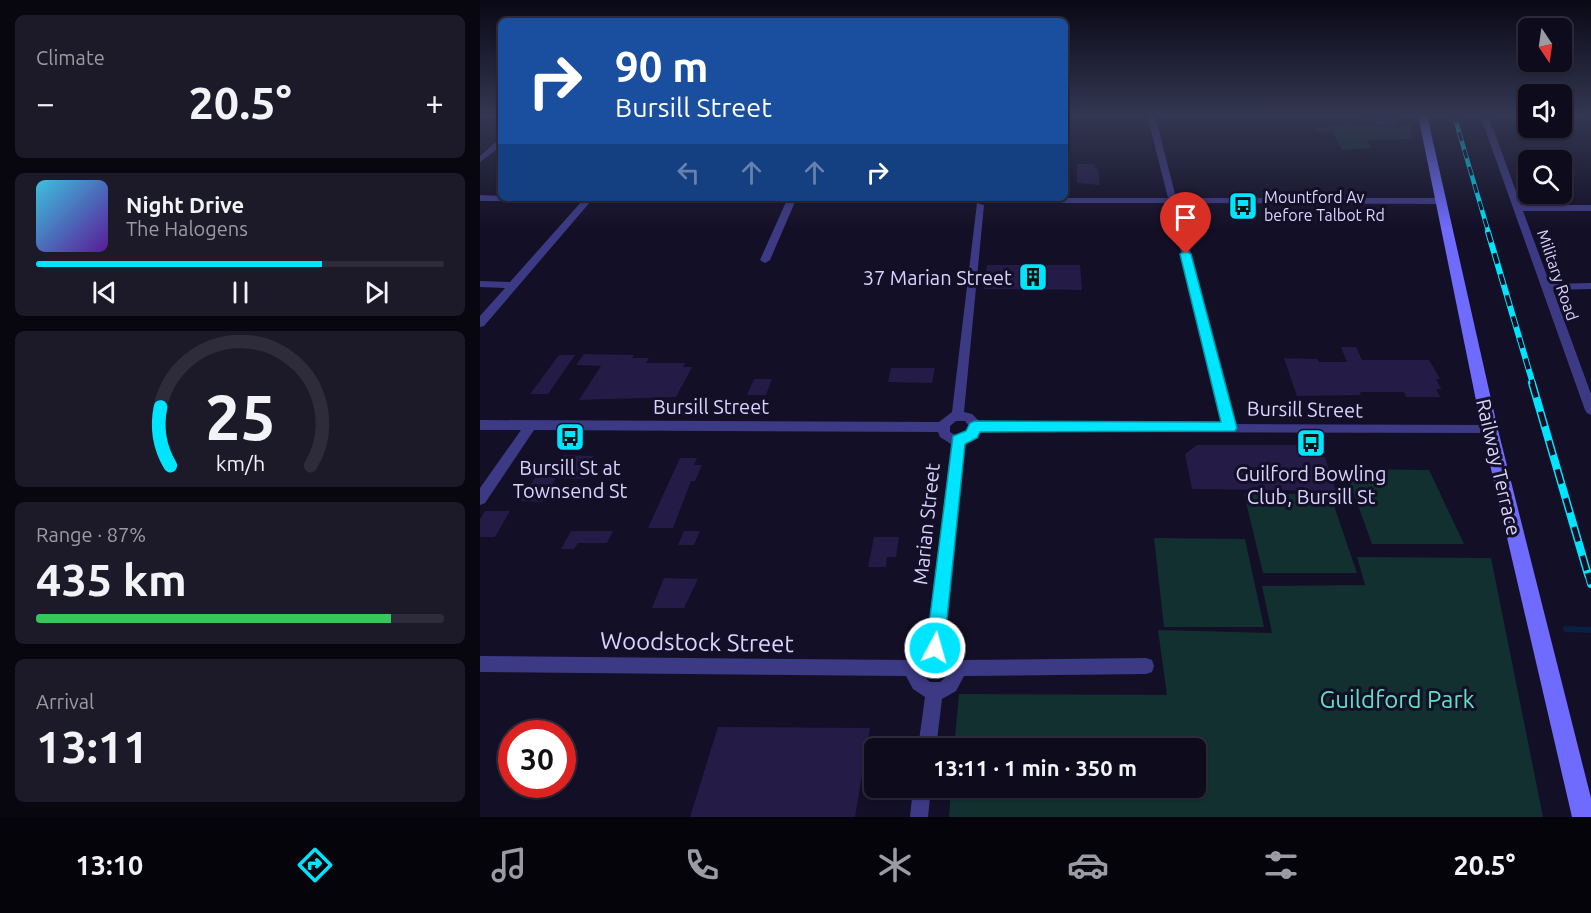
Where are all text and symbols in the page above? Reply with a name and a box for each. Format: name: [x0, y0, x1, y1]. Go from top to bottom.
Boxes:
north arrow: [1518, 18, 1572, 72]
map controls: [1518, 18, 1572, 204]
icon: right: [516, 42, 594, 120]
text: 90 m: [615, 43, 709, 90]
text: Climate: [36, 46, 105, 69]
text: 20.5°: [188, 77, 292, 128]
text: −: [36, 84, 55, 121]
text: +: [425, 84, 444, 121]
button: sound: [1518, 84, 1572, 138]
text: Bursill Street: [615, 92, 772, 122]
button: search: [1518, 150, 1572, 204]
icon: left: [672, 156, 705, 189]
icon: ahead: [735, 156, 768, 189]
icon: ahead: [798, 156, 831, 189]
icon: right: [861, 156, 894, 189]
place label: Mountford Av before Talbot Rd: [1264, 188, 1385, 224]
bus stop icon: Mountford Av before Talbot Rd: [1227, 190, 1259, 222]
text: Night Drive: [126, 192, 244, 217]
pin: [1160, 192, 1211, 254]
icon: arrive: [1169, 201, 1202, 234]
text: The Halogens: [126, 217, 248, 240]
street label: Military Road: [1534, 227, 1582, 323]
building icon: 37 Marian Street: [1017, 261, 1049, 293]
place label: 37 Marian Street: [863, 266, 1012, 289]
icon: previous: [88, 276, 121, 309]
icon: pause: [224, 276, 257, 309]
icon: next: [360, 276, 393, 309]
text: 25: [205, 382, 275, 452]
street label: Bursill Street: [653, 395, 769, 418]
street label: Bursill Street: [1247, 396, 1363, 422]
street label: Railway Terrace: [1472, 396, 1526, 538]
bus stop icon: Bursill St at Townsend St: [554, 421, 586, 453]
bus stop icon: Guilford Bowling Club, Bursill St: [1295, 427, 1327, 459]
text: km/h: [215, 451, 265, 475]
place label: Bursill St at Townsend St: [513, 456, 627, 502]
street label: Marian Street: [908, 462, 944, 586]
place label: Guilford Bowling Club, Bursill St: [1236, 462, 1386, 508]
text: Range · 87%: [36, 523, 146, 546]
text: 435 km: [36, 554, 187, 605]
position arrow: [903, 616, 967, 680]
street label: Woodstock Street: [600, 627, 795, 657]
park label: Guildford Park: [1319, 686, 1475, 713]
text: Arrival: [36, 690, 94, 713]
speed limit sign: 30: [498, 720, 576, 798]
text: 13:11: [36, 721, 149, 772]
text: 13:11 · 1 min · 350 m: [933, 755, 1137, 780]
icon: directions: [294, 844, 336, 886]
icon: music: [488, 844, 530, 886]
icon: phone: [681, 844, 723, 886]
icon: climate: [874, 844, 916, 886]
icon: car: [1067, 844, 1109, 886]
icon: filters: [1260, 844, 1302, 886]
text: 13:10: [76, 850, 143, 880]
text: 20.5°: [1453, 850, 1515, 880]

